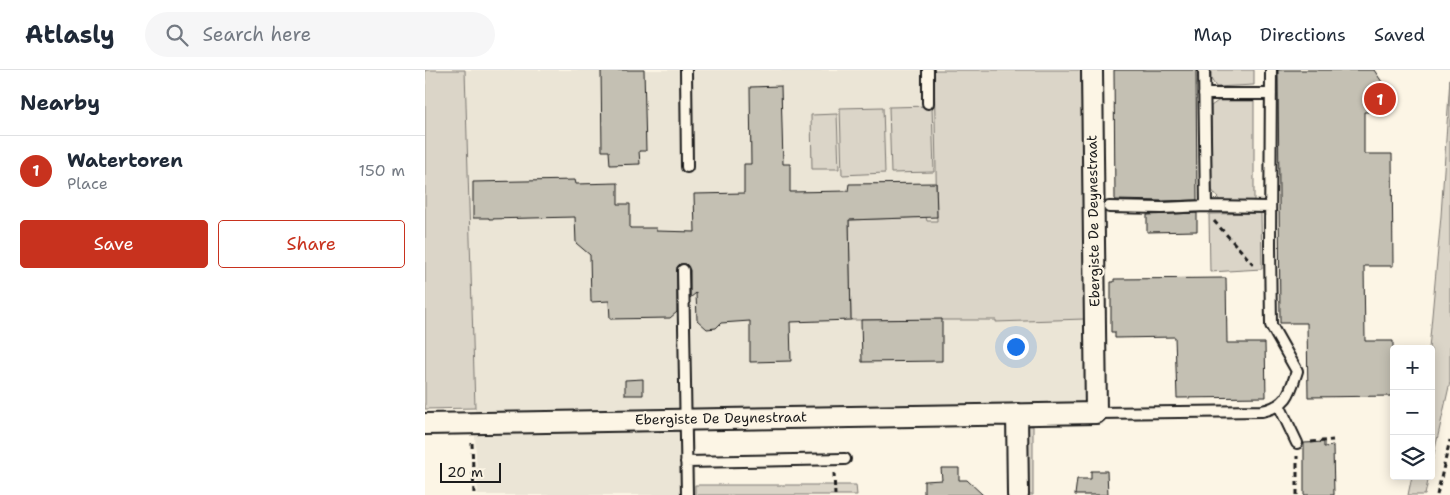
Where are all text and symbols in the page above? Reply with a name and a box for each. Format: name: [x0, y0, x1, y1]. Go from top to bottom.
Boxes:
search box: [145, 12, 495, 57]
text: Atlasly: [25, 19, 115, 51]
icon: search: [163, 21, 191, 49]
text: Search here: [203, 22, 311, 47]
text: Map: [1194, 23, 1232, 47]
text: Directions: [1260, 23, 1346, 47]
text: Saved: [1374, 23, 1425, 47]
pin: 1: [1364, 80, 1396, 118]
text: Nearby: [20, 89, 100, 117]
street label: Ebergiste De Deynestraat: [1083, 135, 1103, 307]
text: Watertoren: [67, 148, 183, 173]
text: 1: [32, 160, 40, 181]
text: 150 m: [358, 160, 405, 181]
text: Place: [67, 173, 108, 194]
button: Save: [20, 220, 208, 268]
button: Share: [218, 220, 405, 268]
your location: [1003, 334, 1029, 360]
map controls: [1390, 345, 1435, 480]
button: +: [1390, 345, 1435, 390]
button: −: [1390, 390, 1435, 435]
street label: Ebergiste De Deynestraat: [635, 408, 807, 428]
button: layers: [1390, 435, 1435, 480]
scale bar: [440, 460, 501, 483]
text: 20 m: [447, 463, 483, 481]

